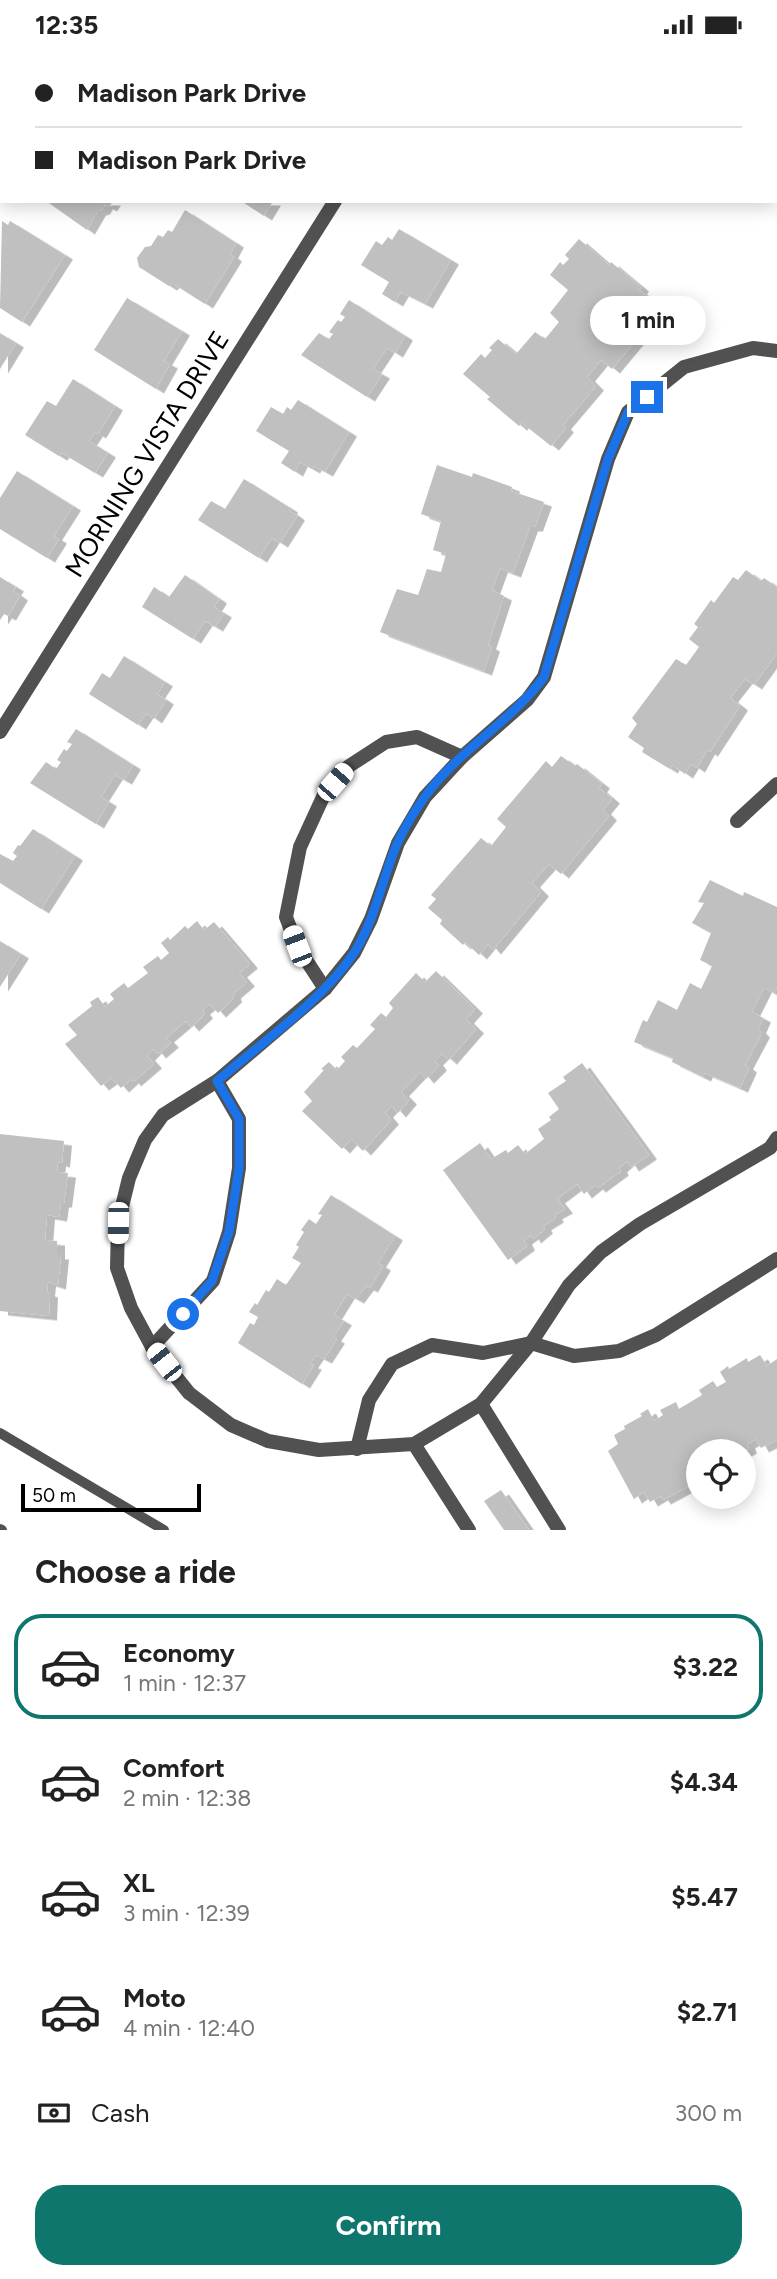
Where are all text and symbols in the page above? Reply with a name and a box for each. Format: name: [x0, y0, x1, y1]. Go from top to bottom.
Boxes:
text: 12:35: [35, 9, 98, 41]
text: Madison Park Drive: [77, 77, 306, 109]
text: Madison Park Drive: [77, 144, 306, 176]
callout: 1 min: [589, 295, 705, 345]
text: 1 min: [621, 306, 675, 334]
street label: MORNING VISTA DRIVE: [58, 325, 236, 583]
route end: [631, 381, 663, 413]
car: [314, 759, 357, 805]
car: [280, 923, 315, 969]
car: [108, 1202, 129, 1244]
route start: [167, 1298, 199, 1330]
car: [143, 1339, 186, 1385]
map controls: [686, 1439, 756, 1509]
button: locate: [686, 1439, 756, 1509]
scale bar: [21, 1481, 201, 1513]
text: 50 m: [32, 1484, 76, 1507]
text: Choose a ride: [35, 1553, 236, 1591]
icon: car: [39, 1635, 102, 1698]
text: Economy: [123, 1637, 235, 1669]
text: $3.22: [673, 1651, 738, 1683]
text: 1 min · 12:37: [123, 1669, 246, 1697]
icon: car: [39, 1750, 102, 1813]
text: Comfort: [123, 1752, 225, 1784]
text: $4.34: [670, 1766, 738, 1798]
text: 2 min · 12:38: [123, 1784, 251, 1812]
icon: car: [39, 1865, 102, 1928]
text: XL: [123, 1867, 155, 1899]
text: $5.47: [671, 1881, 738, 1913]
text: 3 min · 12:39: [123, 1899, 250, 1927]
icon: car: [39, 1980, 102, 2043]
text: Moto: [123, 1982, 186, 2014]
text: $2.71: [677, 1996, 738, 2028]
text: 4 min · 12:40: [123, 2014, 255, 2042]
icon: cash: [35, 2094, 73, 2132]
text: Cash: [91, 2097, 150, 2129]
text: 300 m: [675, 2099, 742, 2127]
button: Confirm: [35, 2185, 742, 2265]

